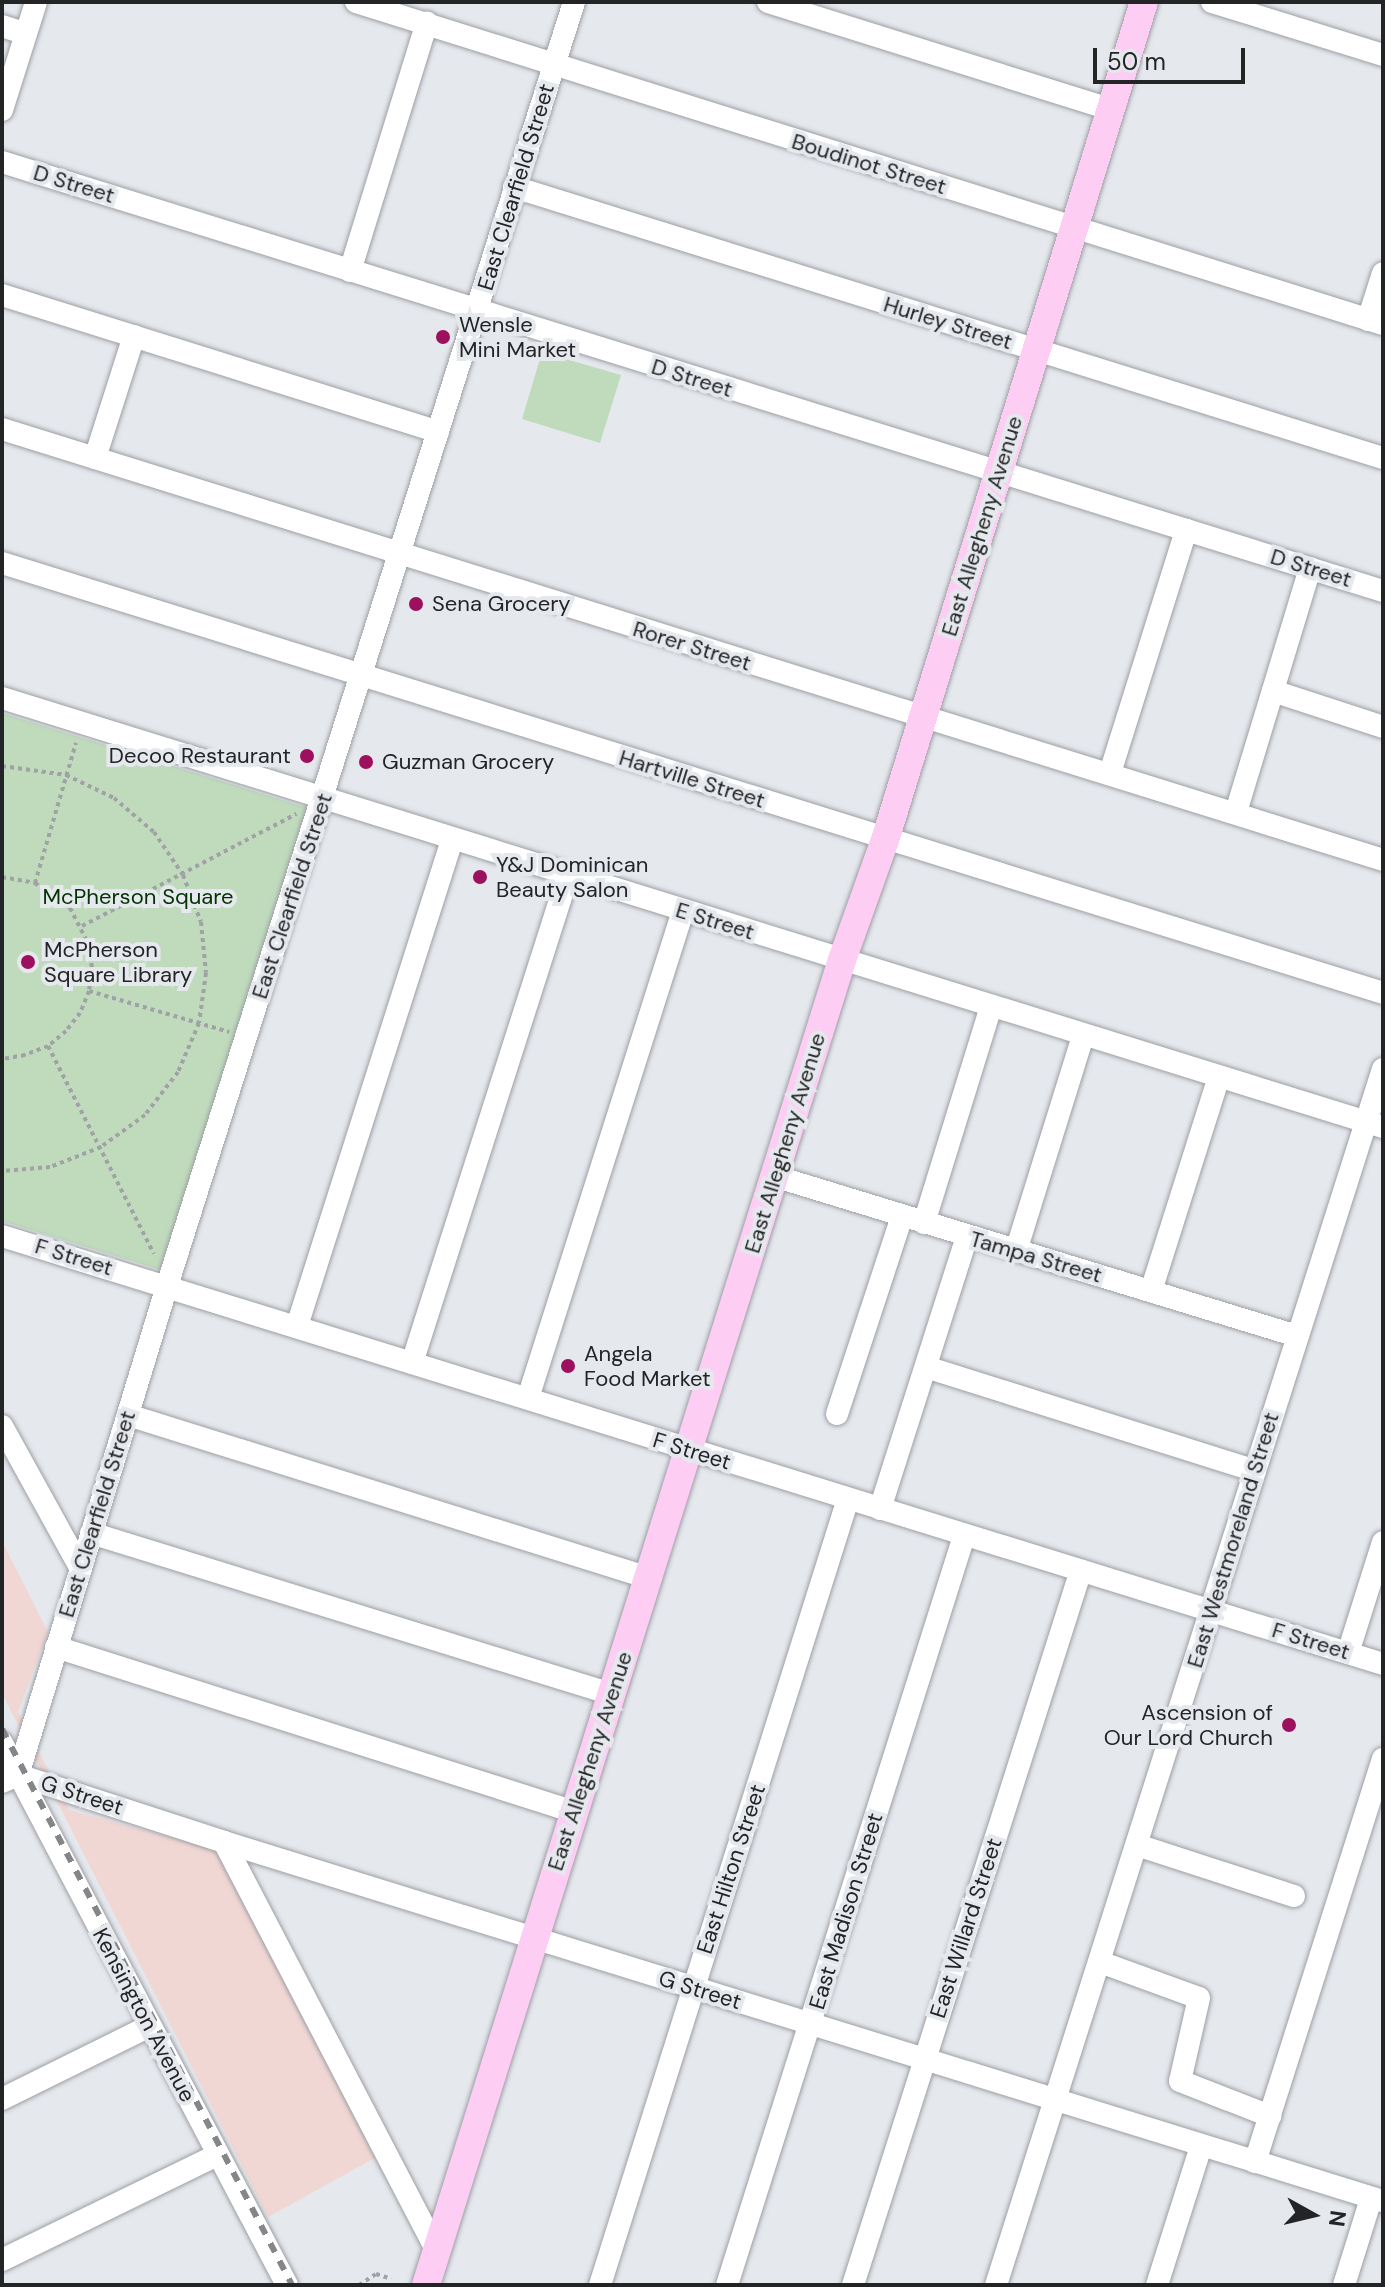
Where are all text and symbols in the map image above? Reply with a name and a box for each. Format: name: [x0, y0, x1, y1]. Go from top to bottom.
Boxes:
scale bar: [1097, 32, 1249, 82]
text: 50 m: [1107, 46, 1166, 77]
street label: East Clearfield Street: [472, 81, 560, 293]
street label: Boudinot Street: [789, 128, 949, 200]
street label: D Street: [30, 159, 118, 209]
street label: Hurley Street: [880, 291, 1016, 355]
place label: Wensle Mini Market: [459, 311, 576, 362]
marker: Wensle Mini Market: [434, 328, 452, 346]
street label: D Street: [648, 353, 736, 403]
street label: East Allegheny Avenue: [936, 413, 1028, 639]
street label: D Street: [1267, 543, 1355, 593]
place label: Sena Grocery: [432, 591, 571, 617]
marker: Sena Grocery: [407, 595, 425, 613]
street label: Rorer Street: [630, 616, 754, 676]
place label: Decoo Restaurant: [109, 743, 291, 769]
street label: Hartville Street: [616, 744, 768, 814]
marker: Decoo Restaurant: [298, 747, 316, 765]
place label: Guzman Grocery: [382, 749, 554, 775]
marker: Guzman Grocery: [357, 753, 375, 771]
street label: East Clearfield Street: [246, 790, 338, 1002]
place label: Y&J Dominican Beauty Salon: [496, 851, 648, 902]
marker: Y&J Dominican Beauty Salon: [471, 868, 489, 886]
park label: McPherson Square: [42, 884, 234, 910]
street label: E Street: [673, 897, 757, 945]
place label: McPherson Square Library: [44, 936, 192, 988]
marker: McPherson Square Library: [19, 953, 37, 971]
street label: East Allegheny Avenue: [739, 1030, 831, 1256]
street label: Tampa Street: [967, 1226, 1105, 1288]
street label: F Street: [32, 1233, 116, 1281]
place label: Angela Food Market: [584, 1340, 711, 1392]
marker: Angela Food Market: [559, 1357, 577, 1375]
street label: East Clearfield Street: [53, 1408, 141, 1620]
street label: East Westmoreland Street: [1182, 1409, 1284, 1671]
street label: F Street: [650, 1427, 734, 1475]
street label: F Street: [1269, 1617, 1353, 1665]
street label: East Allegheny Avenue: [542, 1648, 638, 1874]
place label: Ascension of Our Lord Church: [1104, 1699, 1273, 1750]
marker: Ascension of Our Lord Church: [1280, 1716, 1298, 1734]
street label: G Street: [38, 1769, 126, 1821]
street label: East Hilton Street: [691, 1781, 771, 1957]
street label: East Madison Street: [804, 1810, 888, 2012]
street label: East Willard Street: [924, 1835, 1008, 2021]
street label: Kensington Avenue: [87, 1924, 201, 2106]
street label: G Street: [656, 1965, 744, 2015]
north arrow: [1273, 2175, 1353, 2255]
text: N: [1322, 2208, 1353, 2228]

